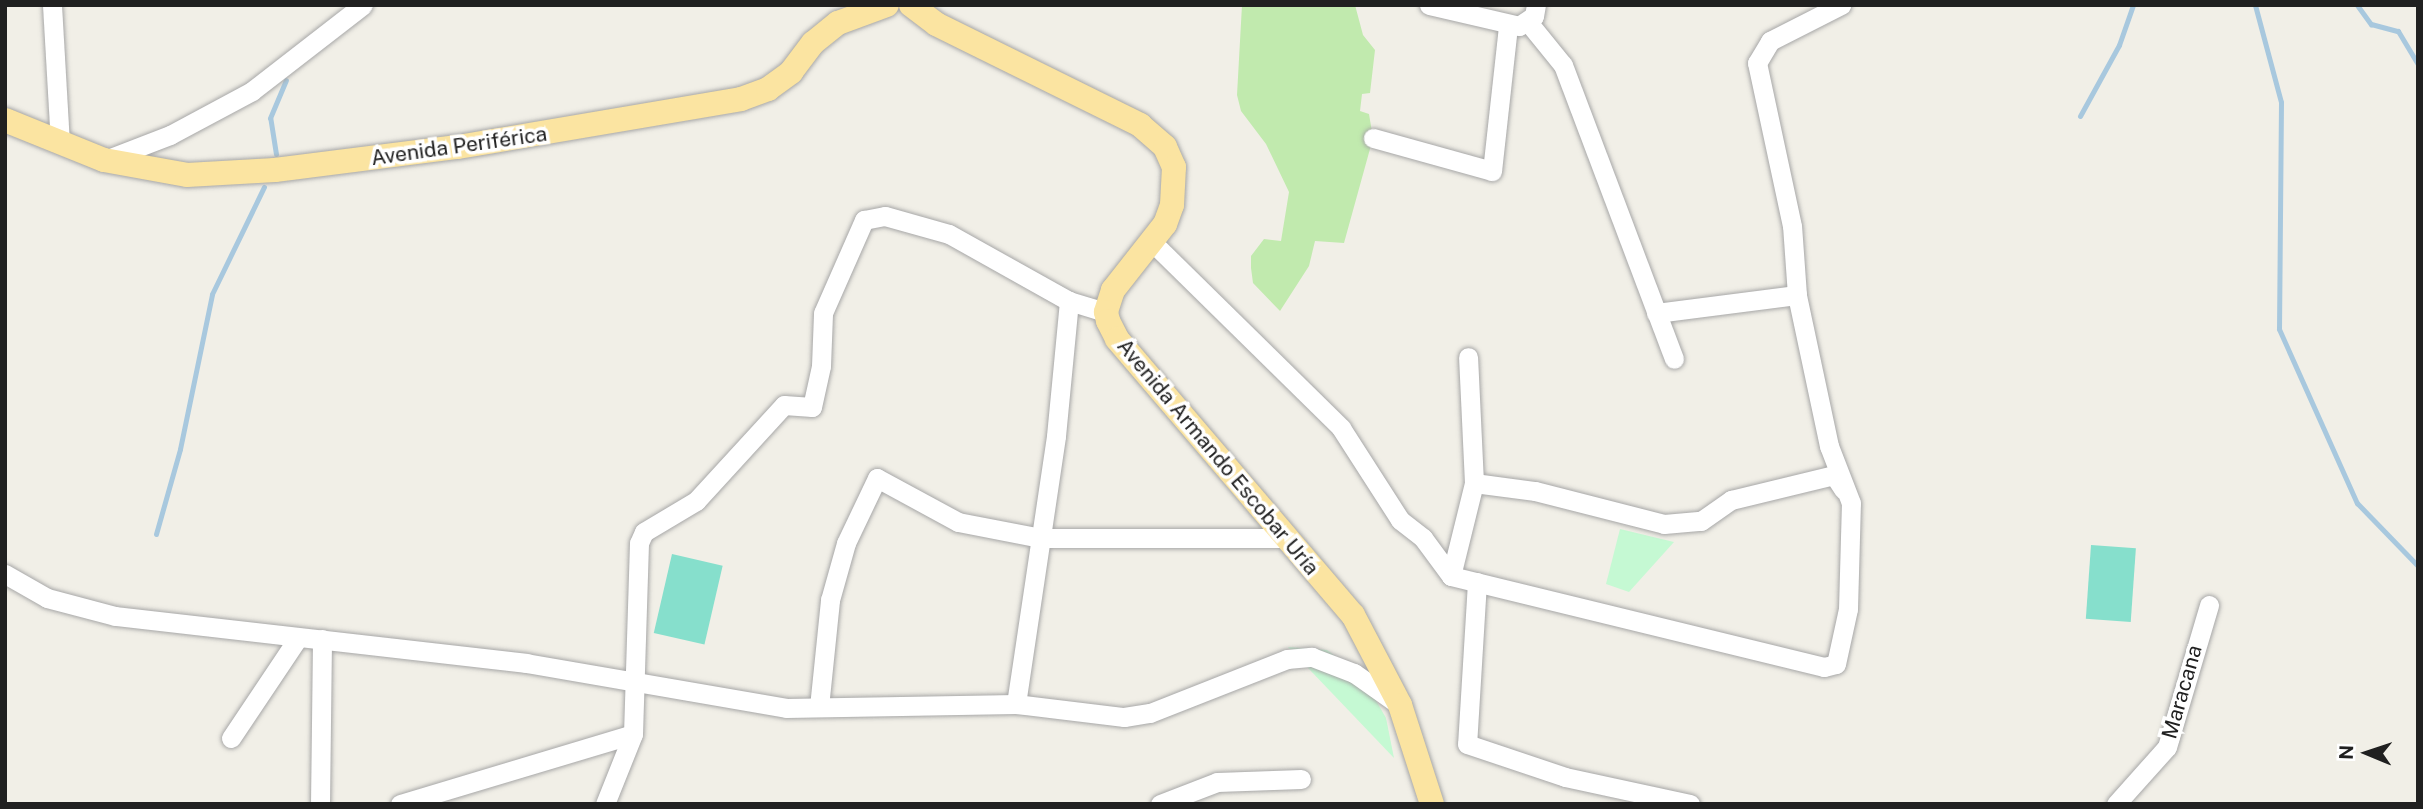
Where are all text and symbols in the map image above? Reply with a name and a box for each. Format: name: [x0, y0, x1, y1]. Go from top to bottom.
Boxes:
street label: Avenida Periférica: [369, 121, 549, 171]
street label: Avenida Armando Escobar Uría: [1112, 334, 1324, 580]
street label: Maracana: [2157, 642, 2207, 742]
north arrow: [2332, 718, 2402, 788]
text: N: [2335, 744, 2357, 760]

